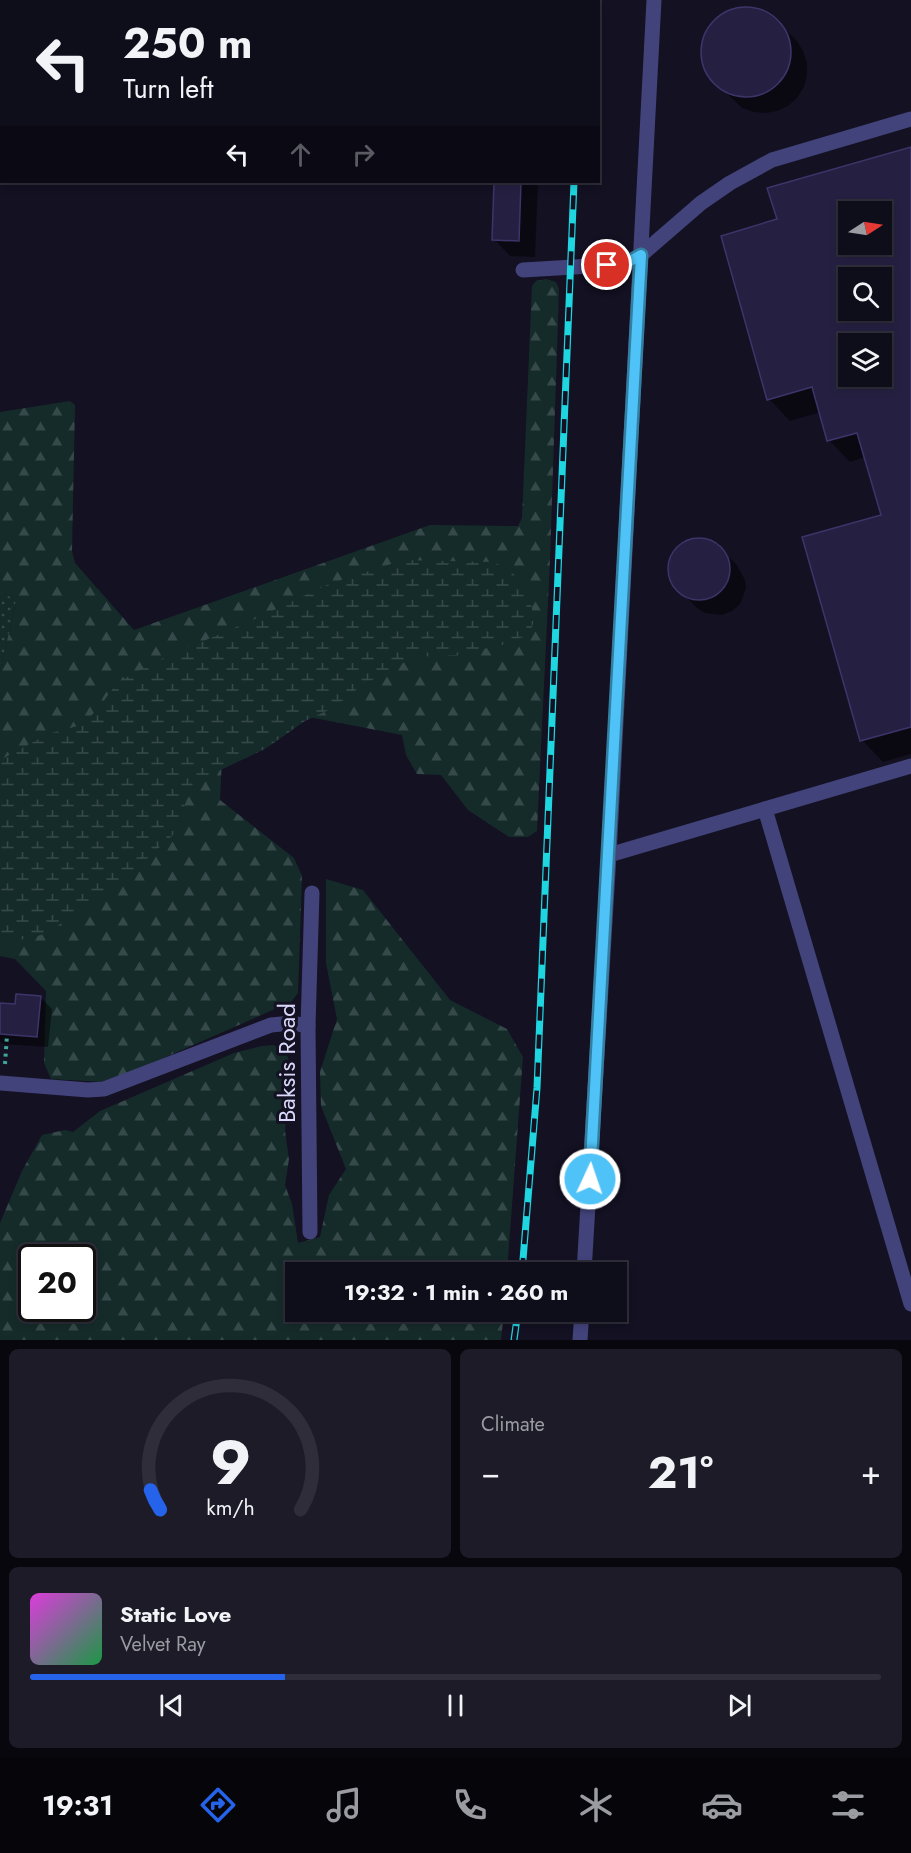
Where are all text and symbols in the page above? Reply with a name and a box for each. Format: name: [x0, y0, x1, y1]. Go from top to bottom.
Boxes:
text: 250 m: [123, 13, 253, 74]
icon: left: [24, 24, 102, 102]
text: Turn left: [123, 69, 213, 108]
icon: left: [221, 138, 254, 171]
icon: ahead: [284, 138, 317, 171]
icon: right: [347, 138, 380, 171]
north arrow: [838, 201, 892, 255]
map controls: [838, 201, 892, 387]
pin: [581, 239, 632, 290]
icon: arrive: [590, 248, 623, 281]
button: search: [838, 267, 892, 321]
button: layers: [838, 333, 892, 387]
street label: Baksis Road: [269, 1003, 304, 1123]
position arrow: [558, 1147, 622, 1211]
speed limit sign: 20: [18, 1244, 96, 1322]
text: 19:32 · 1 min · 260 m: [344, 1276, 568, 1308]
text: Climate: [481, 1410, 545, 1439]
text: 9: [209, 1417, 251, 1507]
text: 21°: [648, 1440, 713, 1505]
text: −: [481, 1449, 500, 1496]
text: +: [861, 1449, 881, 1496]
text: km/h: [206, 1493, 254, 1524]
text: Static Love: [120, 1598, 231, 1630]
text: Velvet Ray: [120, 1630, 206, 1659]
icon: previous: [155, 1689, 188, 1722]
icon: pause: [439, 1689, 472, 1722]
icon: next: [723, 1689, 756, 1722]
icon: directions: [197, 1784, 239, 1826]
icon: music: [323, 1784, 365, 1826]
icon: phone: [449, 1784, 491, 1826]
icon: climate: [575, 1784, 617, 1826]
icon: car: [701, 1784, 743, 1826]
icon: filters: [827, 1784, 869, 1826]
text: 19:31: [42, 1786, 113, 1825]

